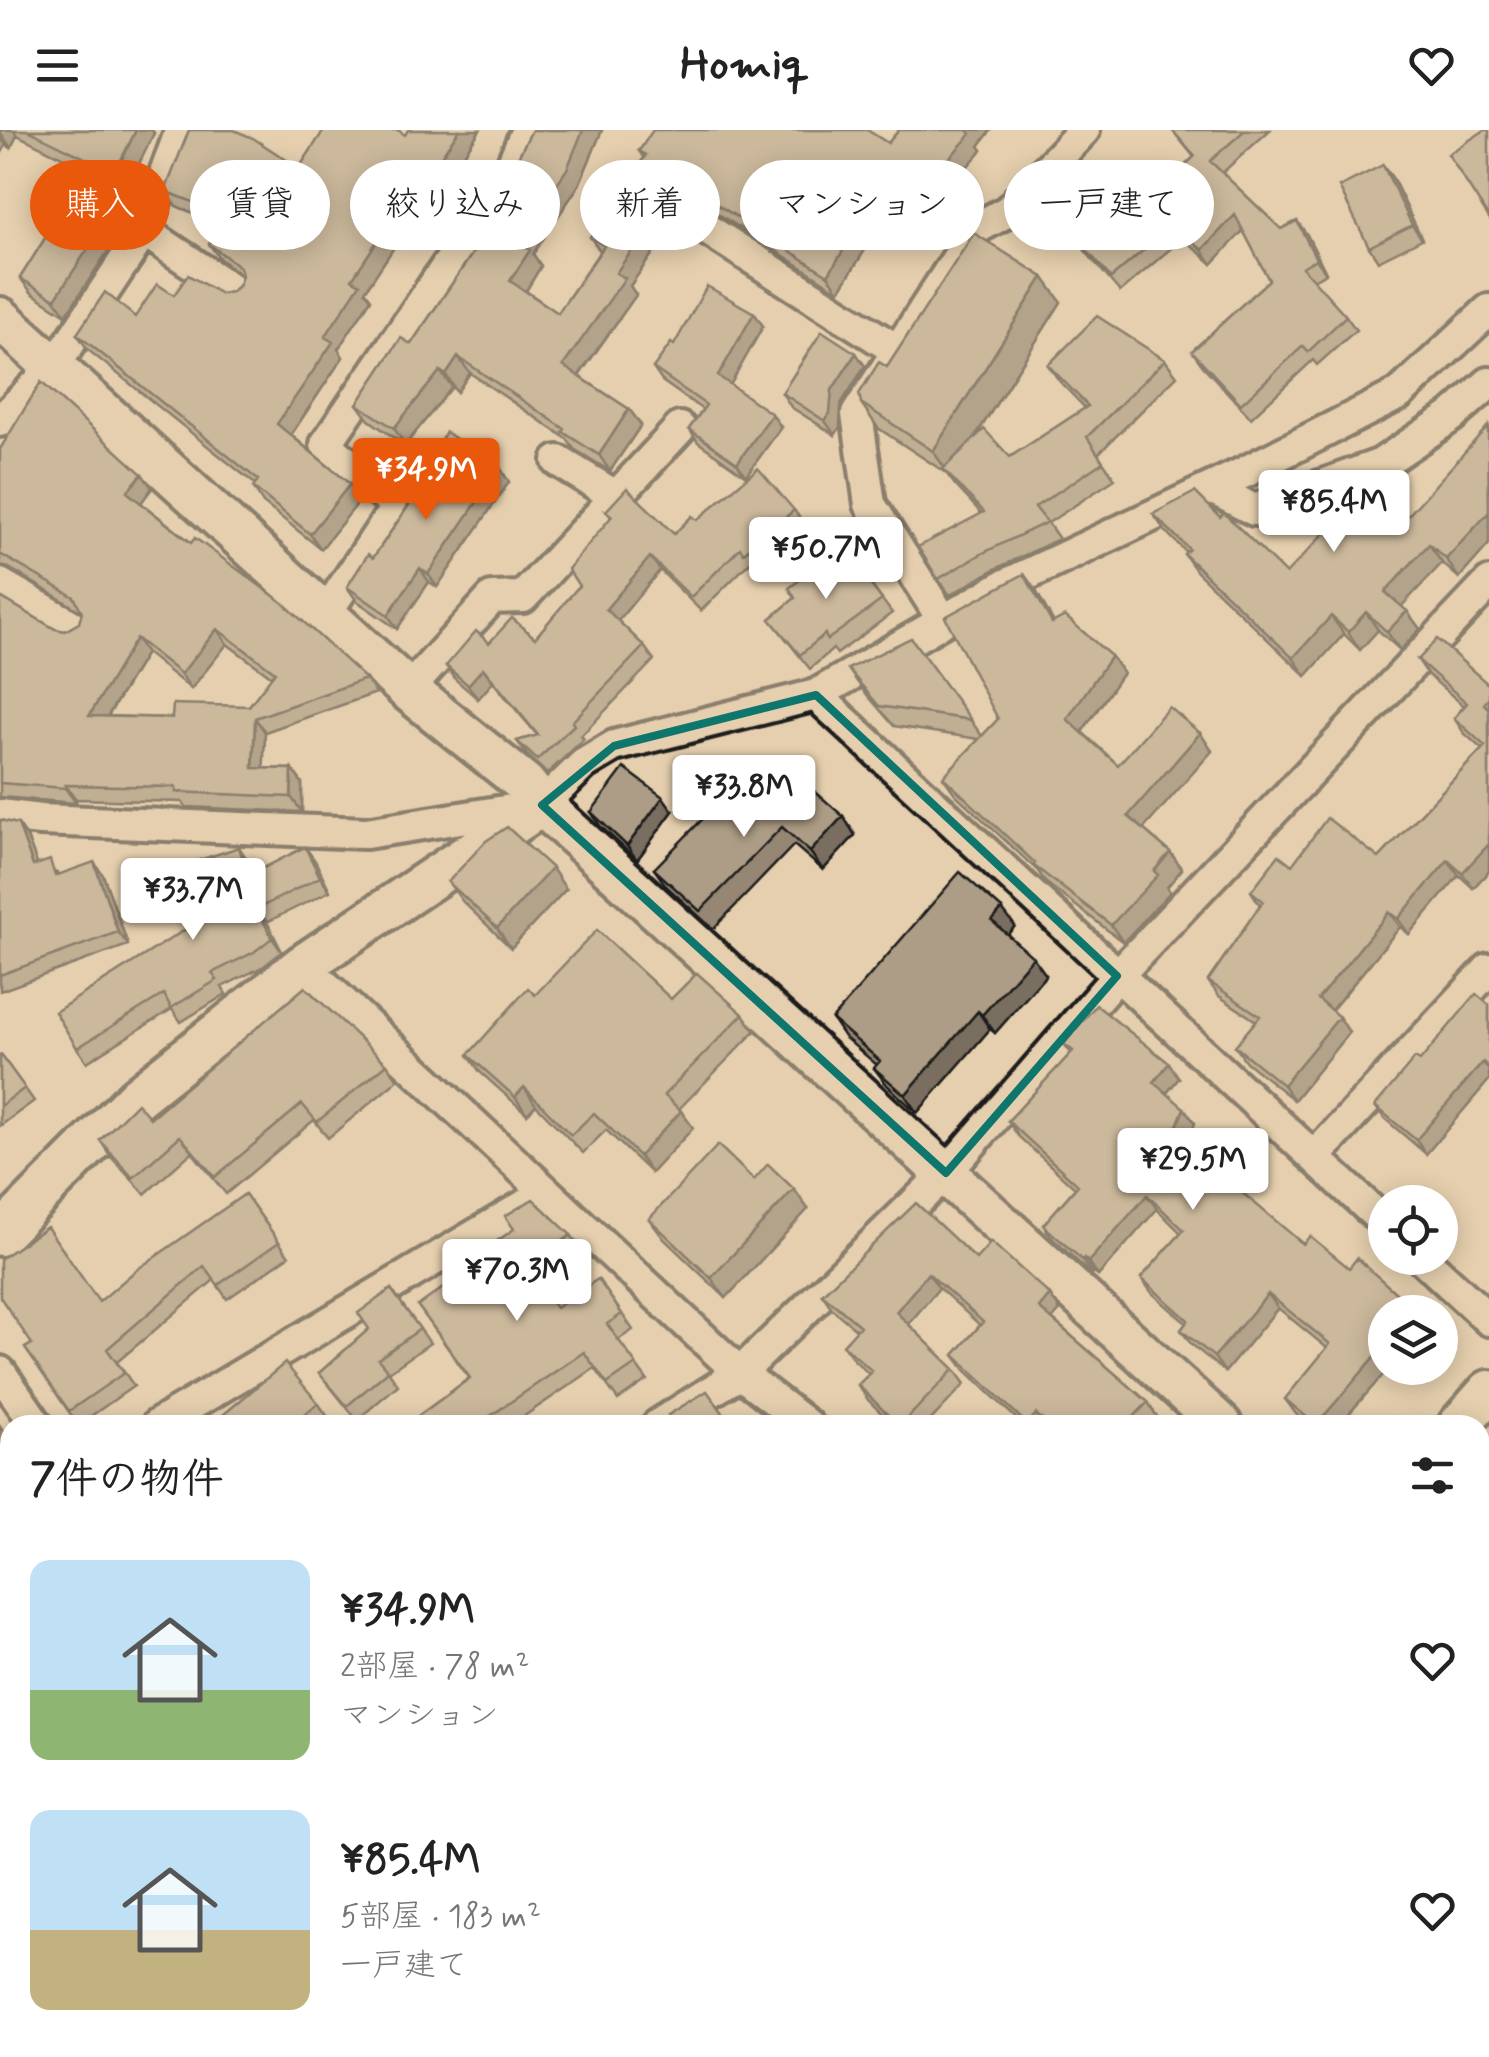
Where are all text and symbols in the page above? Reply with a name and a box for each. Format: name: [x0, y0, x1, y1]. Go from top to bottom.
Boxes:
text: Homiq: [680, 36, 809, 95]
icon: menu: [30, 38, 85, 93]
icon: heart: [1404, 38, 1459, 93]
chip: 購入: [30, 160, 170, 250]
chip: 賃貸: [190, 160, 330, 250]
chip: 絞り込み: [350, 160, 560, 250]
chip: 新着: [580, 160, 720, 250]
chip: マンション: [740, 160, 984, 250]
chip: 一戸建て: [1004, 160, 1214, 250]
pin: ¥34.9M: [345, 438, 507, 523]
text: ¥34.9M: [375, 449, 477, 491]
pin: ¥85.4M: [1253, 470, 1415, 555]
text: ¥85.4M: [1281, 481, 1387, 523]
pin: ¥50.7M: [745, 517, 907, 602]
text: ¥50.7M: [771, 528, 881, 570]
pin: ¥33.8M: [663, 755, 825, 840]
text: ¥33.8M: [694, 766, 794, 808]
pin: ¥33.7M: [112, 858, 274, 943]
text: ¥33.7M: [143, 869, 243, 911]
pin: ¥29.5M: [1112, 1128, 1274, 1213]
text: ¥29.5M: [1139, 1139, 1247, 1181]
map controls: [1368, 1185, 1458, 1385]
button: locate: [1368, 1185, 1458, 1275]
pin: ¥70.3M: [436, 1239, 598, 1324]
text: ¥70.3M: [464, 1250, 570, 1292]
button: layers: [1368, 1295, 1458, 1385]
icon: filters: [1405, 1448, 1460, 1503]
text: 7件の物件: [30, 1453, 224, 1508]
text: ¥34.9M: [340, 1584, 475, 1639]
icon: home: [110, 1600, 230, 1720]
icon: heart: [1405, 1633, 1460, 1688]
text: 2部屋 · 78 m²: [340, 1646, 530, 1688]
text: マンション: [340, 1695, 499, 1737]
text: ¥85.4M: [340, 1834, 480, 1889]
icon: home: [110, 1850, 230, 1970]
icon: heart: [1405, 1883, 1460, 1938]
text: 5部屋 · 183 m²: [340, 1896, 541, 1938]
text: 一戸建て: [340, 1945, 468, 1987]

